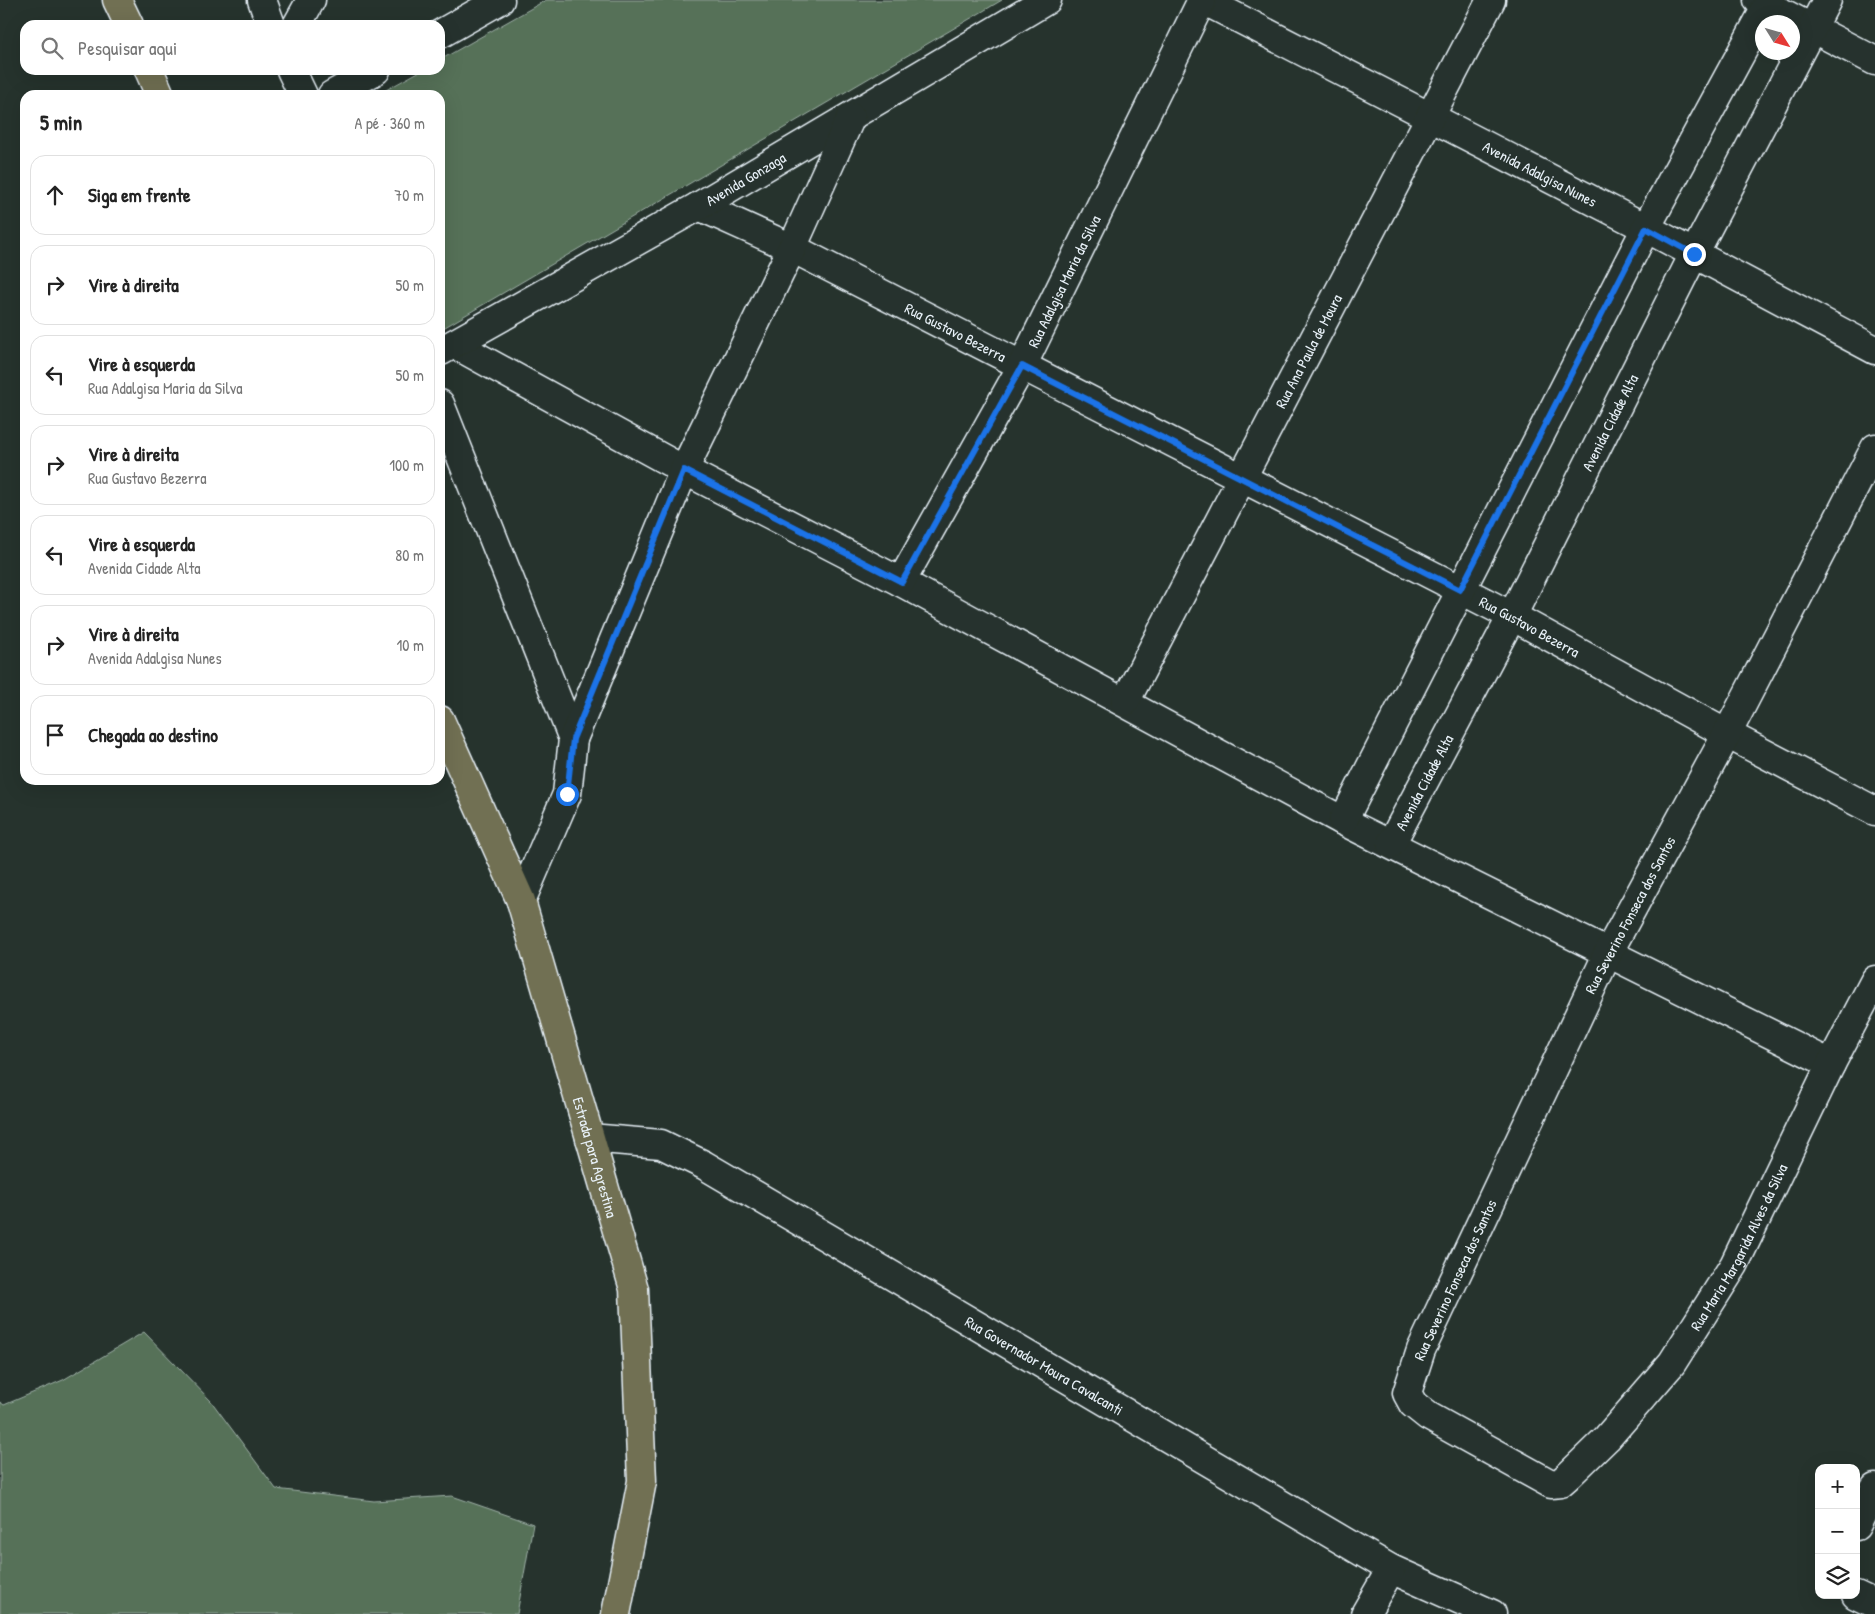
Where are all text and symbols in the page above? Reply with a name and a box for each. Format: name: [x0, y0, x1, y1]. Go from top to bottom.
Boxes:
north arrow: [1755, 15, 1800, 60]
search box: [20, 20, 445, 75]
icon: search: [38, 34, 66, 62]
text: Pesquisar aqui: [78, 35, 177, 61]
text: 5 min: [40, 108, 82, 137]
text: A pé · 360 m: [354, 112, 425, 134]
street label: Avenida Adalgisa Nunes: [1479, 135, 1601, 212]
street label: Avenida Gonzaga: [702, 147, 790, 210]
icon: ahead: [41, 181, 69, 209]
text: Siga em frente: [88, 182, 191, 208]
text: 70 m: [394, 184, 424, 206]
street label: Rua Adalgisa Maria da Silva: [1022, 211, 1105, 351]
route end: [1683, 243, 1706, 266]
icon: right: [41, 271, 69, 299]
text: Vire à direita: [88, 272, 179, 298]
text: 50 m: [396, 274, 424, 296]
street label: Rua Ana Paula de Moura: [1270, 290, 1347, 412]
street label: Rua Gustavo Bezerra: [902, 297, 1010, 366]
text: Vire à esquerda: [88, 351, 195, 377]
icon: left: [41, 361, 69, 389]
text: 50 m: [396, 364, 424, 386]
street label: Avenida Cidade Alta: [1576, 370, 1643, 474]
text: Rua Adalgisa Maria da Silva: [88, 377, 243, 399]
text: Vire à direita: [88, 441, 179, 467]
icon: right: [41, 451, 69, 479]
text: 100 m: [389, 454, 424, 476]
text: Rua Gustavo Bezerra: [88, 467, 206, 489]
text: Vire à esquerda: [88, 531, 195, 557]
icon: left: [41, 541, 69, 569]
text: 80 m: [395, 544, 424, 566]
text: Avenida Cidade Alta: [88, 557, 201, 579]
street label: Rua Gustavo Bezerra: [1476, 591, 1584, 662]
text: Vire à direita: [88, 621, 179, 647]
icon: right: [41, 631, 69, 659]
text: 10 m: [396, 634, 424, 656]
text: Avenida Adalgisa Nunes: [88, 647, 222, 669]
icon: arrive: [41, 721, 69, 749]
text: Chegada ao destino: [88, 722, 218, 748]
street label: Avenida Cidade Alta: [1390, 730, 1458, 834]
route start: [556, 783, 579, 806]
street label: Rua Severino Fonseca dos Santos: [1580, 832, 1681, 997]
street label: Estrada para Agrestina: [568, 1094, 623, 1220]
street label: Rua Maria Margarida Alves da Silva: [1685, 1160, 1792, 1334]
street label: Rua Severino Fonseca dos Santos: [1408, 1196, 1502, 1364]
street label: Rua Governador Moura Cavalcanti: [961, 1310, 1127, 1420]
map controls: [1815, 1464, 1860, 1599]
button: +: [1815, 1464, 1860, 1509]
button: −: [1815, 1509, 1860, 1554]
button: layers: [1815, 1554, 1860, 1599]

